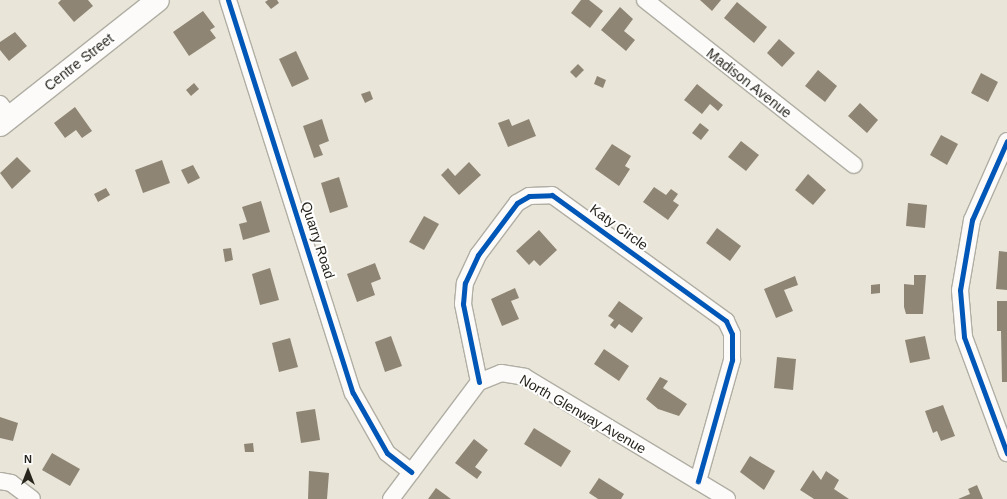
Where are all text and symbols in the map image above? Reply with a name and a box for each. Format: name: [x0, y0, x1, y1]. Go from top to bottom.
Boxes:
street label: Centre Street: [41, 30, 117, 94]
street label: Madison Avenue: [703, 44, 795, 122]
street label: Quarry Road: [298, 199, 338, 281]
street label: Katy Circle: [587, 200, 651, 254]
street label: North Glenway Avenue: [517, 371, 649, 457]
north arrow: [8, 451, 48, 491]
text: N: [24, 453, 32, 465]

